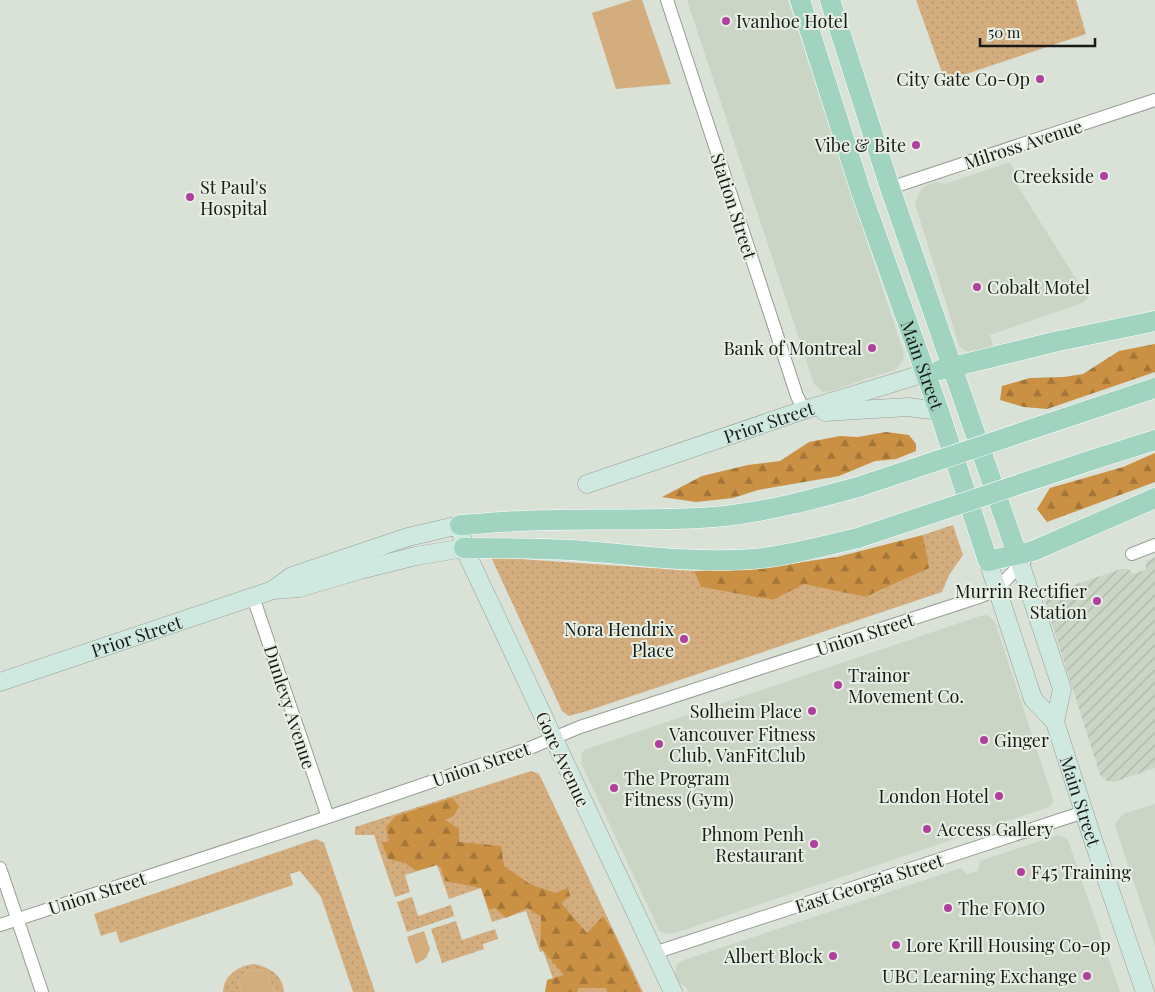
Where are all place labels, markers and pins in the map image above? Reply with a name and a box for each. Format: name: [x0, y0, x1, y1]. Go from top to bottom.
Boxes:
place label: Ivanhoe Hotel: [736, 9, 848, 33]
marker: Ivanhoe Hotel: [720, 15, 732, 27]
place label: City Gate Co-Op: [896, 67, 1030, 91]
marker: City Gate Co-Op: [1034, 73, 1046, 85]
place label: Vibe & Bite: [814, 133, 906, 157]
marker: Vibe & Bite: [910, 139, 922, 151]
place label: Creekside: [1013, 164, 1094, 188]
marker: Creekside: [1098, 170, 1110, 182]
place label: St Paul's Hospital: [200, 175, 267, 220]
marker: St Paul's Hospital: [184, 191, 196, 203]
place label: Cobalt Motel: [987, 275, 1090, 299]
marker: Cobalt Motel: [971, 281, 983, 293]
place label: Bank of Montreal: [723, 336, 862, 360]
marker: Bank of Montreal: [866, 342, 878, 354]
place label: Murrin Rectifier Station: [955, 579, 1087, 624]
marker: Murrin Rectifier Station: [1091, 595, 1103, 607]
place label: Nora Hendrix Place: [564, 617, 675, 662]
marker: Nora Hendrix Place: [678, 633, 690, 645]
place label: Trainor Movement Co.: [848, 663, 964, 708]
marker: Trainor Movement Co.: [832, 679, 844, 691]
place label: Solheim Place: [690, 699, 802, 723]
marker: Solheim Place: [806, 705, 818, 717]
place label: Vancouver Fitness Club, VanFitClub: [668, 722, 816, 767]
place label: Ginger: [994, 728, 1049, 752]
marker: Ginger: [978, 734, 990, 746]
marker: Vancouver Fitness Club, VanFitClub: [653, 738, 665, 750]
place label: The Program Fitness (Gym): [624, 766, 734, 811]
marker: The Program Fitness (Gym): [608, 782, 620, 794]
place label: London Hotel: [878, 784, 989, 808]
marker: London Hotel: [993, 790, 1005, 802]
place label: Access Gallery: [936, 817, 1053, 841]
place label: Phnom Penh Restaurant: [701, 822, 805, 867]
marker: Access Gallery: [921, 823, 933, 835]
marker: Phnom Penh Restaurant: [808, 838, 820, 850]
place label: F45 Training: [1031, 860, 1131, 884]
marker: F45 Training: [1015, 866, 1027, 878]
place label: The FOMO: [958, 896, 1045, 920]
marker: The FOMO: [942, 902, 954, 914]
place label: Lore Krill Housing Co-op: [906, 933, 1111, 957]
marker: Lore Krill Housing Co-op: [890, 939, 902, 951]
place label: Albert Block: [723, 944, 823, 968]
marker: Albert Block: [827, 950, 839, 962]
place label: UBC Learning Exchange: [882, 964, 1077, 988]
marker: UBC Learning Exchange: [1081, 970, 1093, 982]

